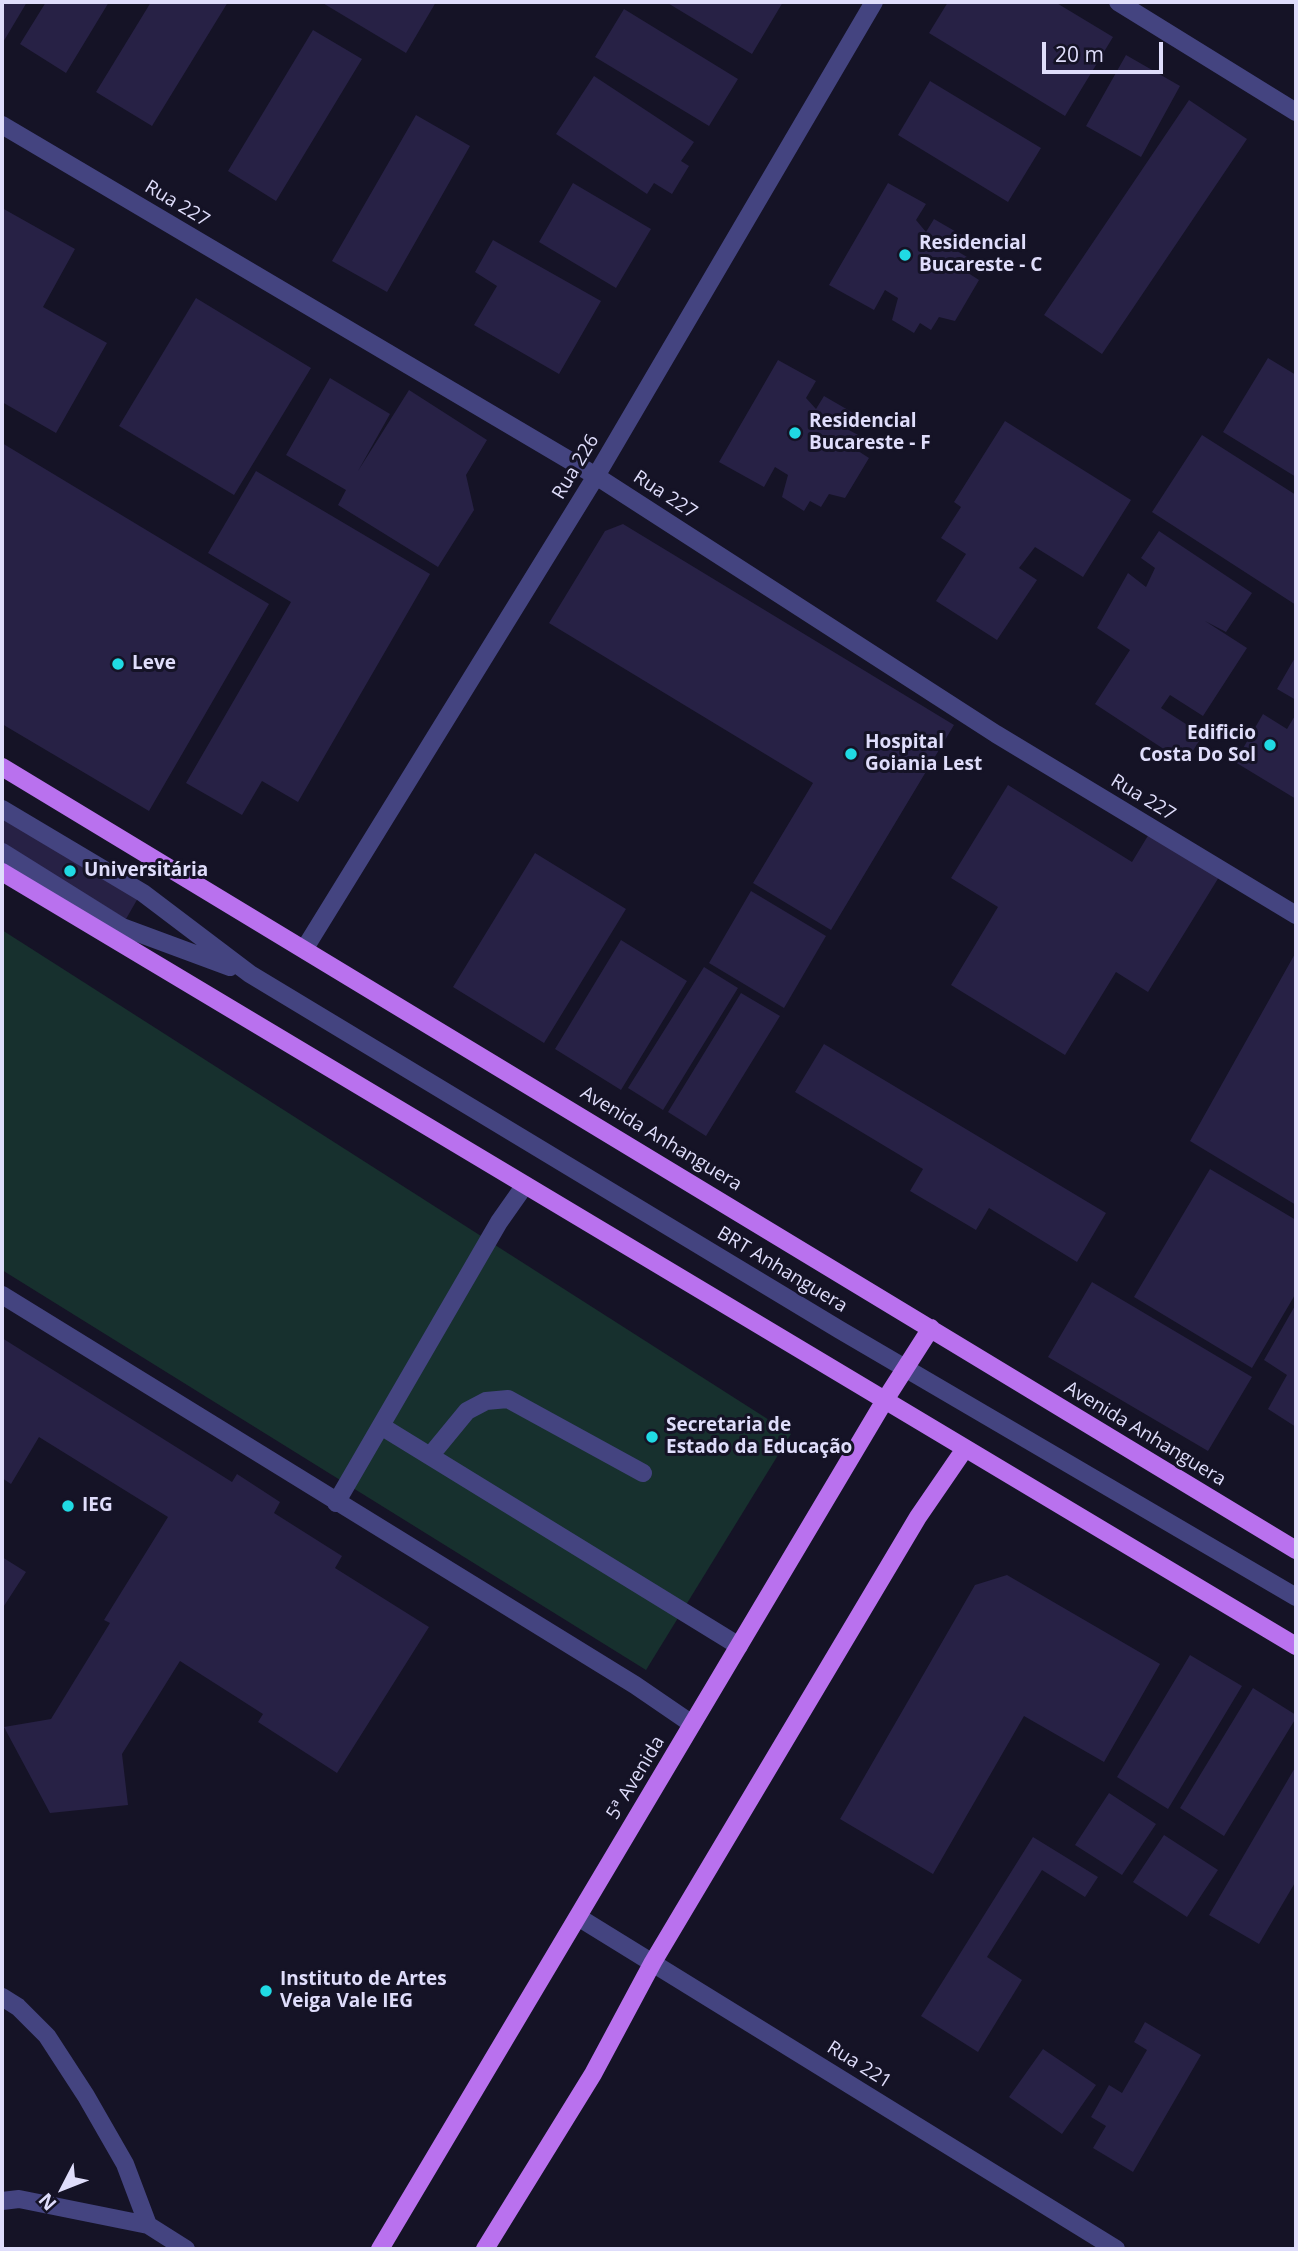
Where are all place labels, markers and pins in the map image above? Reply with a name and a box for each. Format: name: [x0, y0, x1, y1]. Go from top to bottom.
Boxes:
place label: Residencial Bucareste - C: [919, 233, 1042, 277]
marker: Residencial Bucareste - C: [897, 247, 913, 263]
place label: Residencial Bucareste - F: [809, 411, 931, 455]
marker: Residencial Bucareste - F: [787, 425, 803, 441]
place label: Leve: [132, 653, 176, 675]
marker: Leve: [110, 656, 126, 672]
place label: Edificio Costa Do Sol: [1139, 723, 1256, 767]
place label: Hospital Goiania Lest: [865, 732, 982, 776]
marker: Edificio Costa Do Sol: [1262, 737, 1278, 753]
marker: Hospital Goiania Lest: [843, 746, 859, 762]
place label: Universitária: [84, 860, 208, 882]
marker: Universitária: [62, 863, 78, 879]
place label: Secretaria de Estado da Educação: [666, 1415, 852, 1459]
marker: Secretaria de Estado da Educação: [644, 1429, 660, 1445]
place label: IEG: [82, 1495, 113, 1517]
marker: IEG: [60, 1498, 76, 1514]
place label: Instituto de Artes Veiga Vale IEG: [280, 1969, 447, 2013]
marker: Instituto de Artes Veiga Vale IEG: [258, 1983, 274, 1999]

